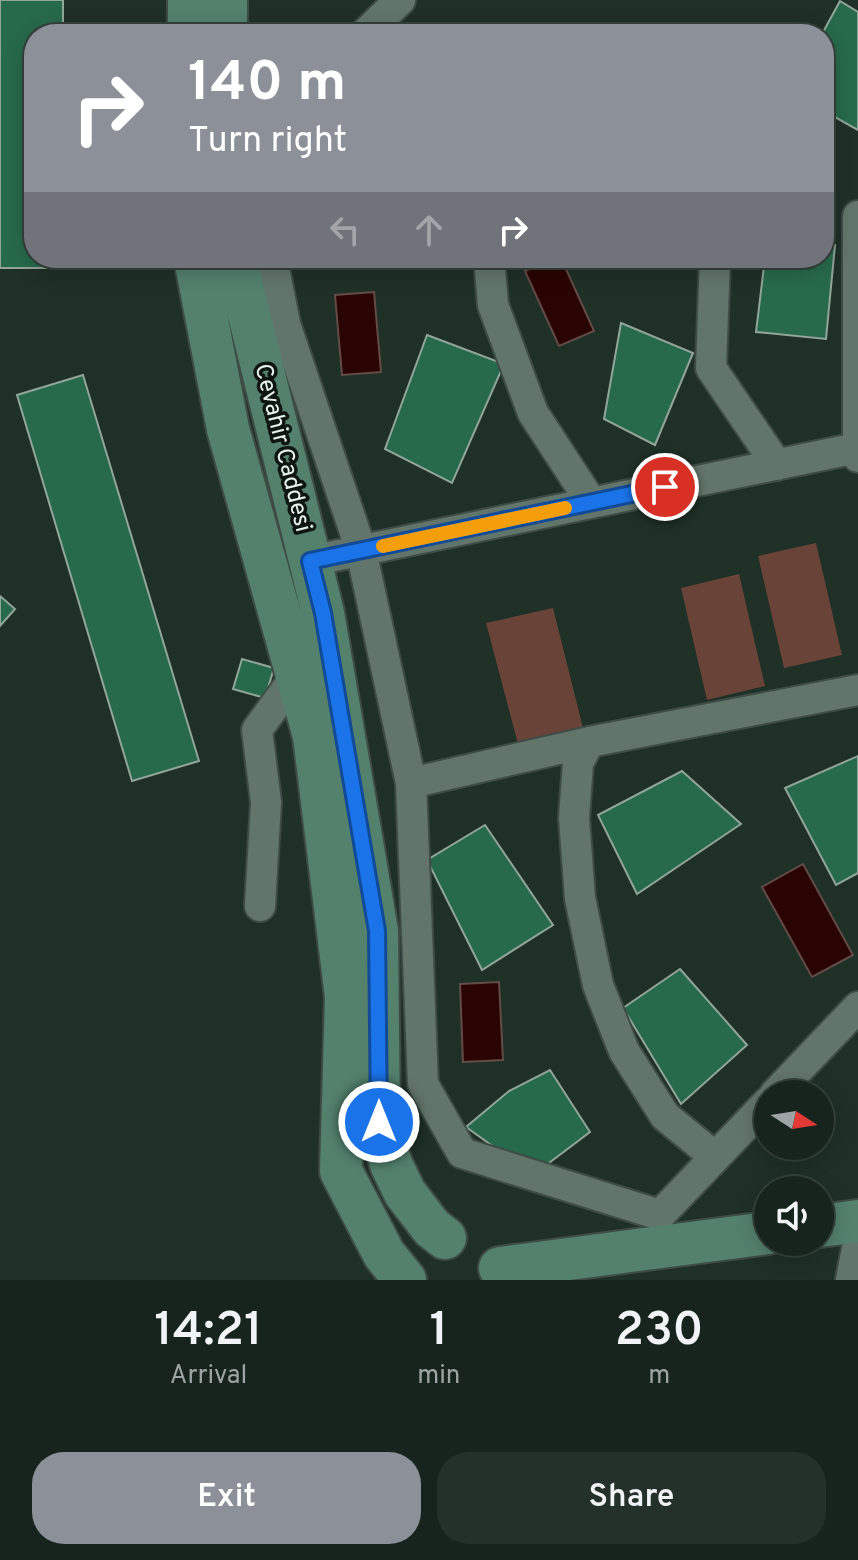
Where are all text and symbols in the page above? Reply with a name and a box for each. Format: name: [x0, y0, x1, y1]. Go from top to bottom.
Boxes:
text: 140 m: [188, 50, 346, 120]
icon: right: [56, 56, 160, 160]
text: Turn right: [188, 119, 347, 165]
icon: left: [323, 208, 367, 252]
icon: ahead: [407, 208, 451, 252]
icon: right: [491, 208, 535, 252]
street label: Cevahir Caddesi: [247, 361, 317, 535]
pin: [631, 453, 699, 521]
icon: arrive: [643, 465, 687, 509]
position arrow: [337, 1080, 421, 1164]
north arrow: [754, 1080, 834, 1160]
map controls: [754, 1080, 834, 1256]
button: sound: [754, 1176, 834, 1256]
text: 14:21: [154, 1302, 263, 1362]
text: 1: [429, 1302, 448, 1362]
text: 230: [615, 1302, 704, 1362]
text: Arrival: [170, 1360, 247, 1393]
text: min: [417, 1360, 460, 1393]
text: m: [648, 1360, 670, 1393]
button: Exit: [32, 1452, 421, 1544]
button: Share: [437, 1452, 826, 1544]

